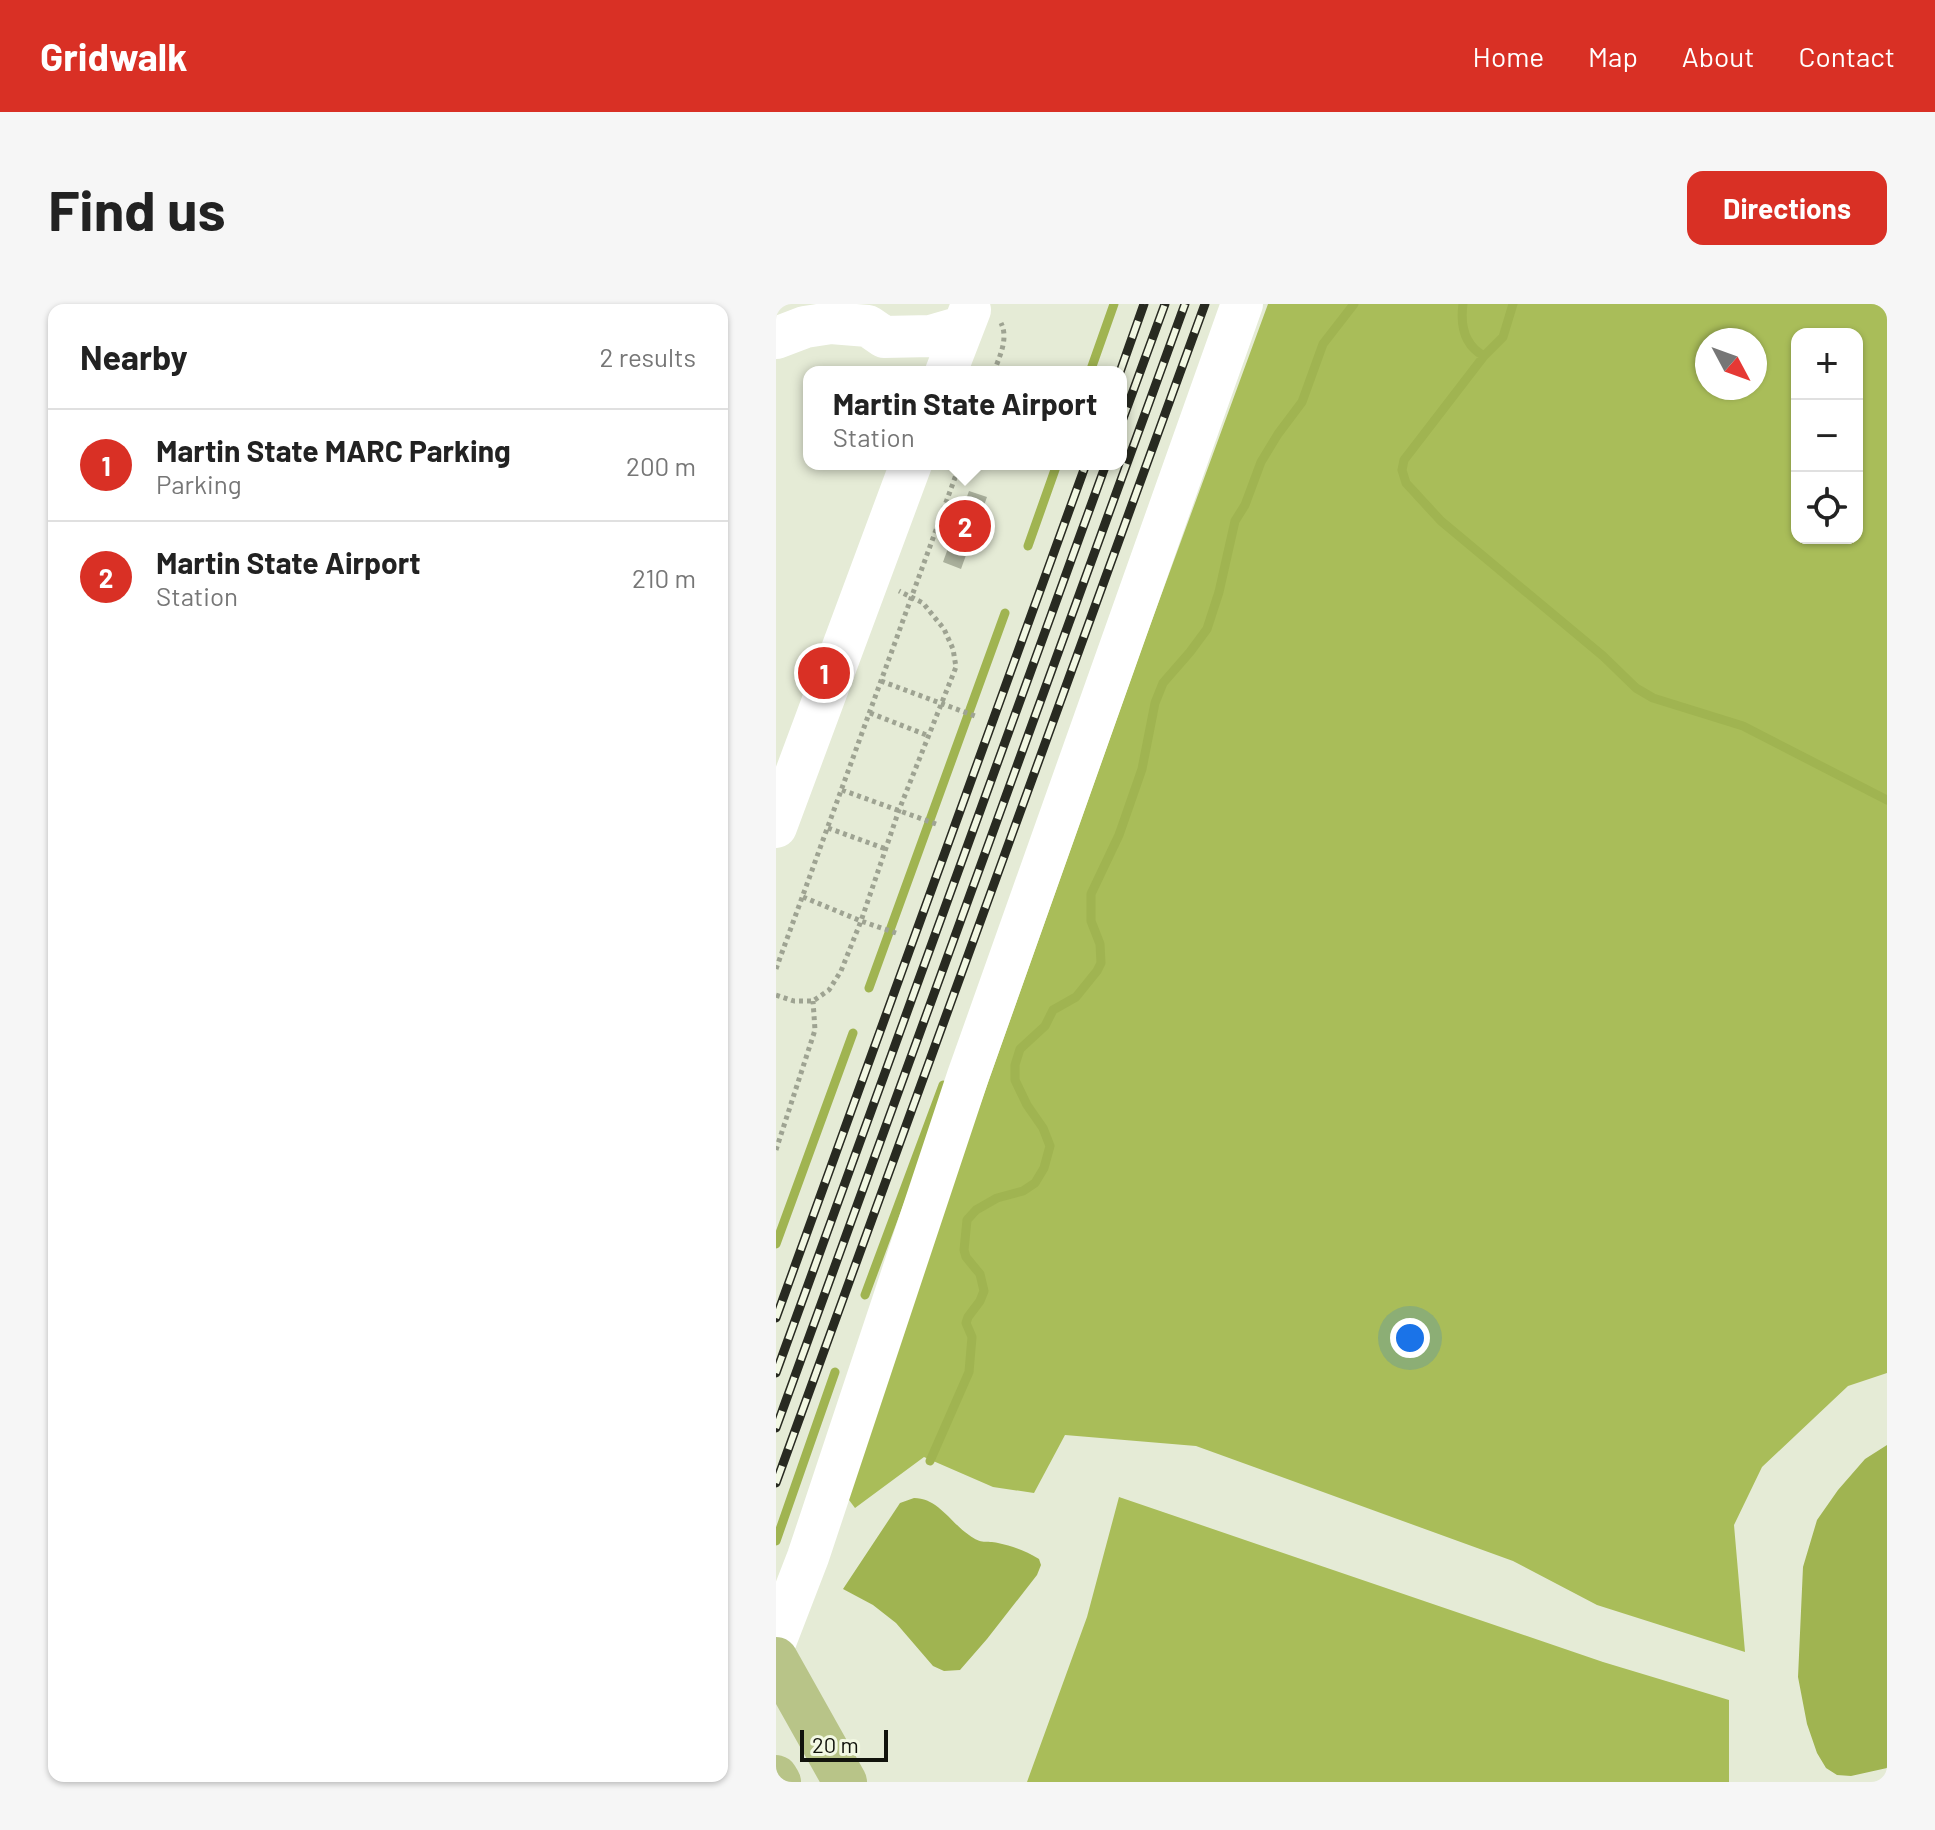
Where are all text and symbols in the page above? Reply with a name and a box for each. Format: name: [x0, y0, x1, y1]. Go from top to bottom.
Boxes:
text: Gridwalk: [40, 33, 187, 79]
text: Home: [1473, 39, 1544, 73]
text: Map: [1588, 39, 1638, 73]
text: About: [1682, 39, 1754, 73]
text: Contact: [1798, 39, 1895, 73]
button: Directions: [1687, 171, 1887, 245]
text: Find us: [48, 175, 226, 242]
north arrow: [1695, 328, 1767, 400]
map controls: [1791, 328, 1863, 544]
button: +: [1791, 328, 1863, 400]
text: Nearby: [80, 336, 188, 377]
text: 2 results: [600, 341, 696, 372]
popup: [803, 366, 1127, 470]
text: Martin State Airport: [833, 385, 1097, 421]
button: −: [1791, 400, 1863, 472]
text: Station: [833, 421, 915, 452]
text: Martin State MARC Parking: [156, 432, 511, 468]
text: 1: [101, 450, 111, 481]
text: 200 m: [626, 450, 696, 481]
text: Parking: [156, 468, 242, 499]
button: locate: [1791, 472, 1863, 544]
pin: 2: [939, 496, 991, 556]
text: Martin State Airport: [156, 544, 421, 580]
text: 2: [99, 562, 113, 593]
text: 210 m: [632, 562, 696, 593]
text: Station: [156, 580, 238, 611]
pin: 1: [798, 643, 850, 703]
your location: [1390, 1318, 1430, 1358]
scale bar: [800, 1726, 888, 1762]
text: 20 m: [812, 1731, 859, 1757]

